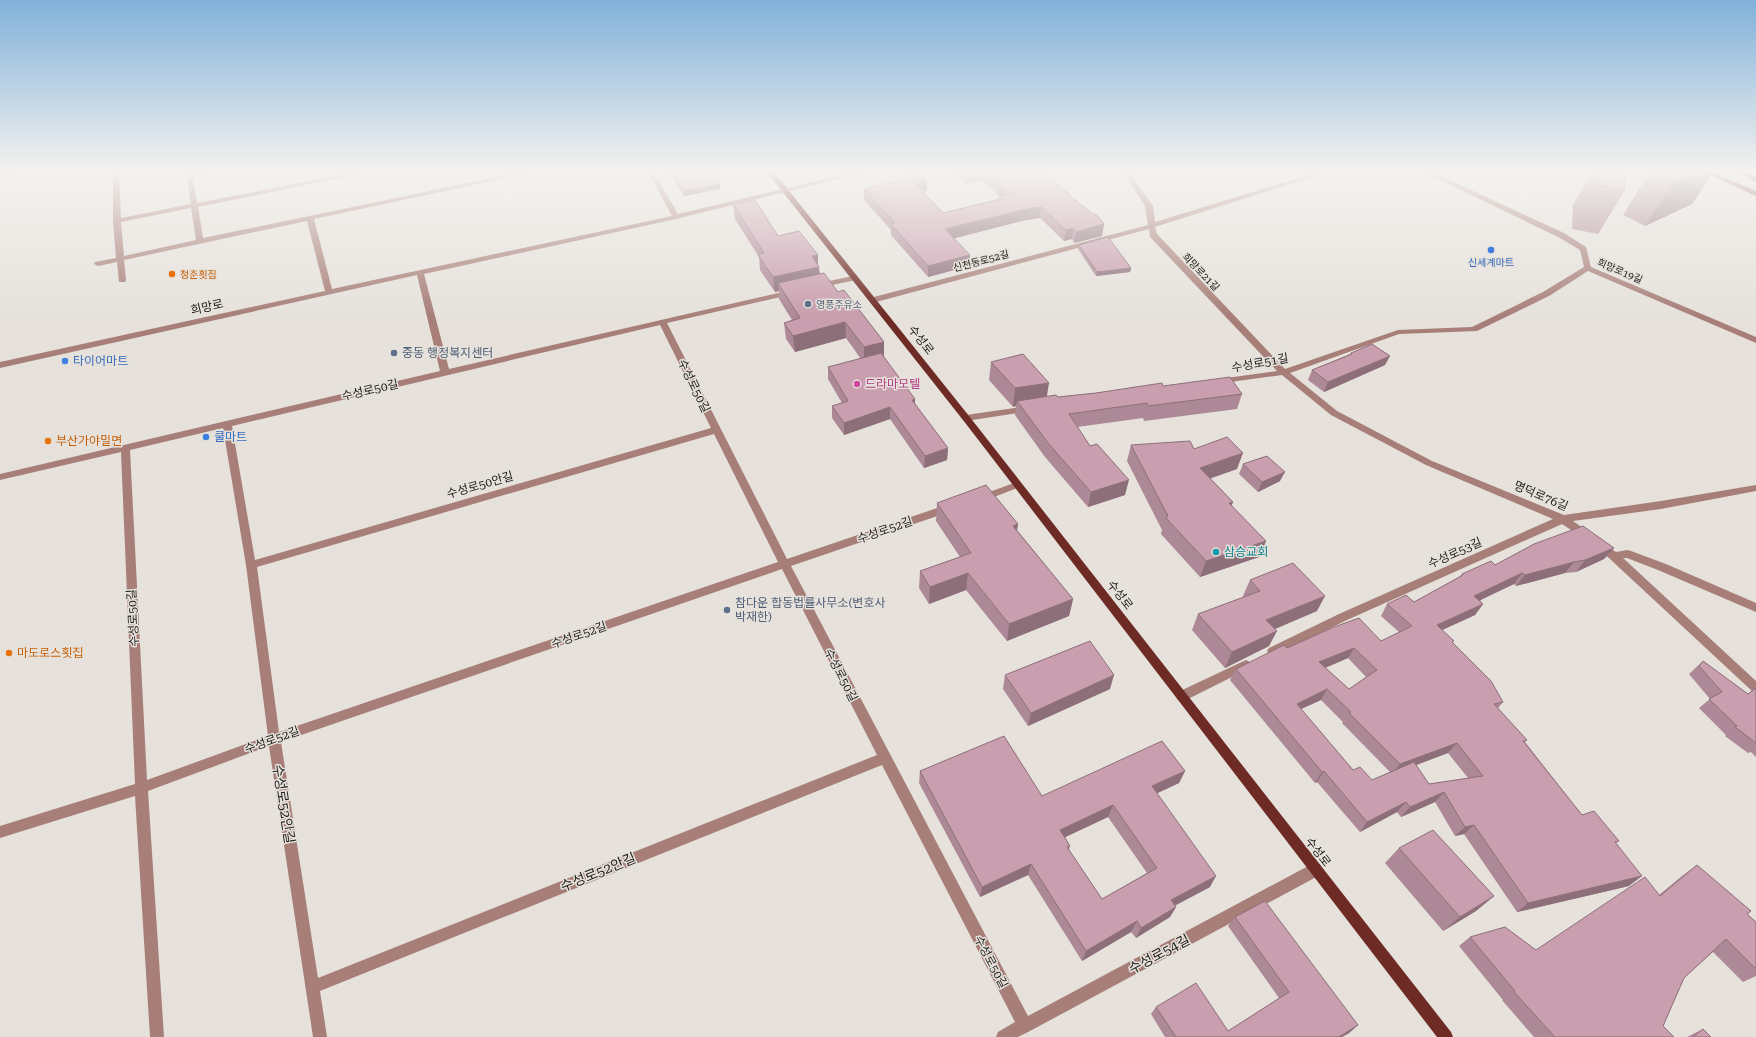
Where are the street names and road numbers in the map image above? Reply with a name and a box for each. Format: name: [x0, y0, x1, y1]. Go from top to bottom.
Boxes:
street label: 신천동로52길: [952, 248, 1010, 274]
street label: 희망로21길: [1180, 251, 1222, 293]
street label: 희망로19길: [1596, 257, 1644, 285]
street label: 희망로: [189, 296, 225, 318]
street label: 수성로: [905, 323, 937, 357]
street label: 수성로51길: [1230, 351, 1290, 375]
street label: 수성로50길: [675, 357, 713, 415]
street label: 수성로50길: [340, 377, 400, 403]
street label: 수성로50안길: [445, 469, 515, 501]
street label: 명덕로76길: [1512, 478, 1570, 514]
street label: 수성로52길: [855, 514, 915, 546]
street label: 수성로53길: [1426, 535, 1484, 571]
street label: 수성로: [1104, 578, 1136, 612]
street label: 수성로50길: [125, 589, 141, 647]
street label: 수성로52길: [549, 619, 609, 651]
street label: 수성로50길: [822, 646, 860, 704]
street label: 수성로52길: [243, 724, 301, 756]
street label: 수성로52안길: [270, 763, 298, 845]
street label: 수성로: [1302, 835, 1334, 869]
street label: 수성로52안길: [558, 850, 638, 894]
street label: 수성로54길: [1126, 931, 1192, 977]
street label: 수성로50길: [971, 933, 1011, 991]

